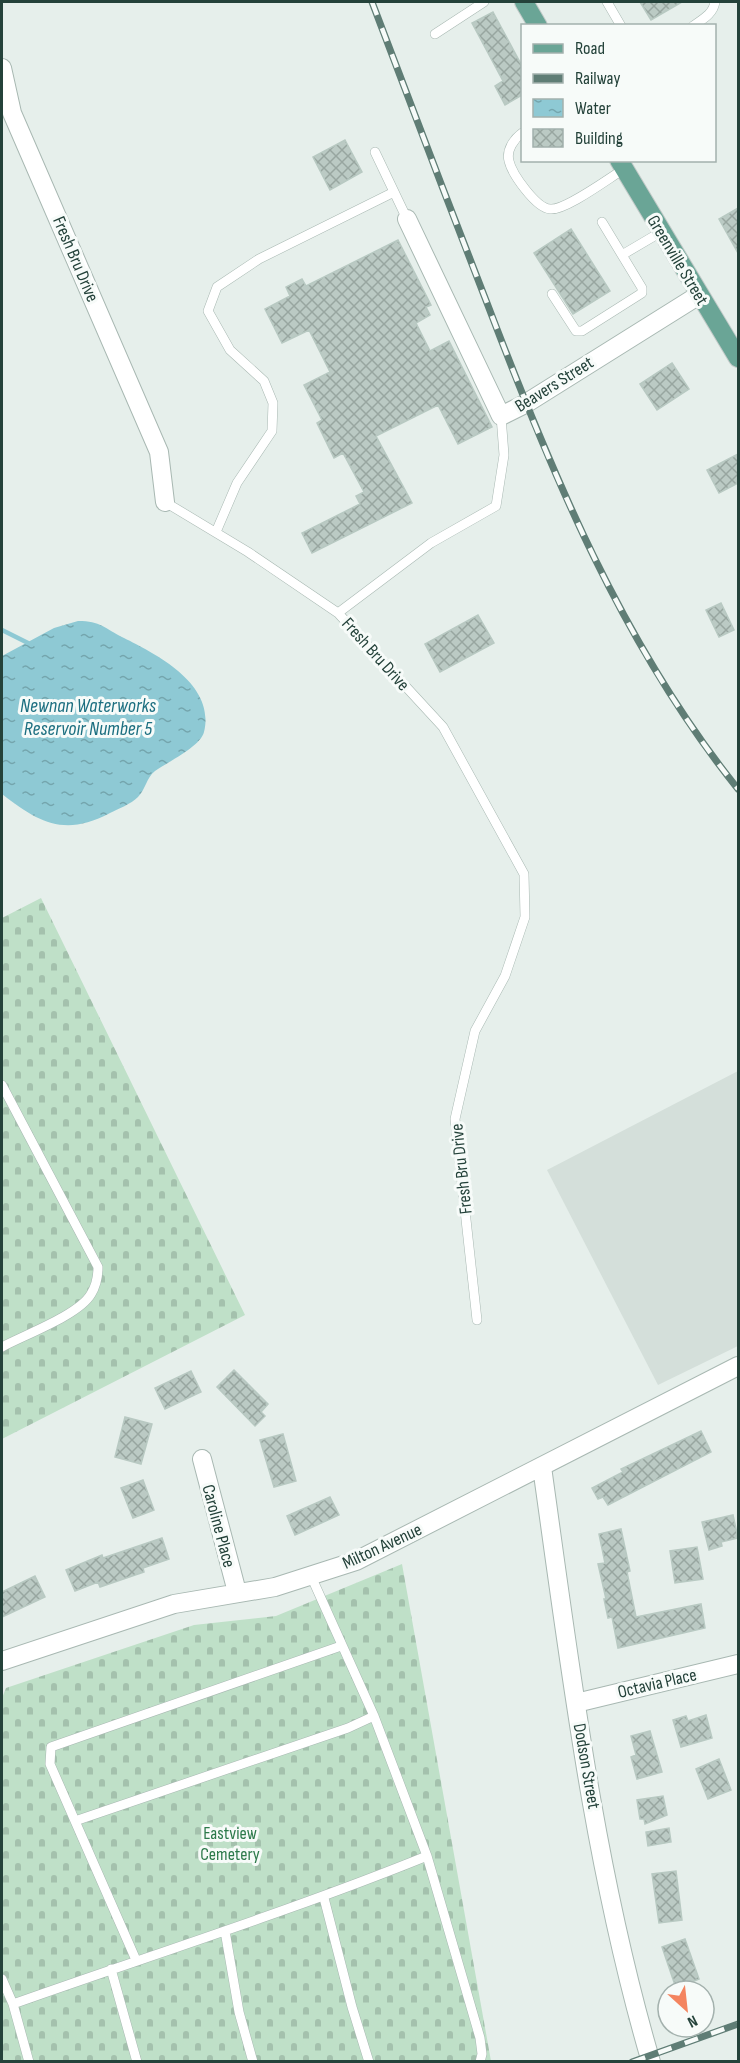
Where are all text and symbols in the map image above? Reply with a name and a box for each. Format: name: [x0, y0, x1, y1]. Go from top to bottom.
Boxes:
legend: [521, 24, 716, 162]
text: Road: [575, 38, 605, 59]
text: Railway: [575, 68, 620, 89]
text: Water: [575, 98, 611, 119]
text: Building: [575, 128, 623, 149]
street label: Greenville Street: [643, 212, 713, 309]
street label: Fresh Bru Drive: [48, 213, 103, 305]
street label: Beavers Street: [511, 352, 598, 417]
street label: Fresh Bru Drive: [337, 614, 414, 695]
water label: Newnan Waterworks Reservoir Number 5: [20, 694, 156, 741]
street label: Fresh Bru Drive: [446, 1123, 477, 1215]
street label: Caroline Place: [197, 1482, 240, 1570]
street label: Milton Avenue: [339, 1519, 425, 1574]
street label: Octavia Place: [616, 1664, 699, 1703]
street label: Dodson Street: [569, 1722, 604, 1811]
park label: Eastview Cemetery: [200, 1823, 260, 1865]
north arrow: [656, 1979, 716, 2039]
text: N: [684, 2011, 700, 2031]

